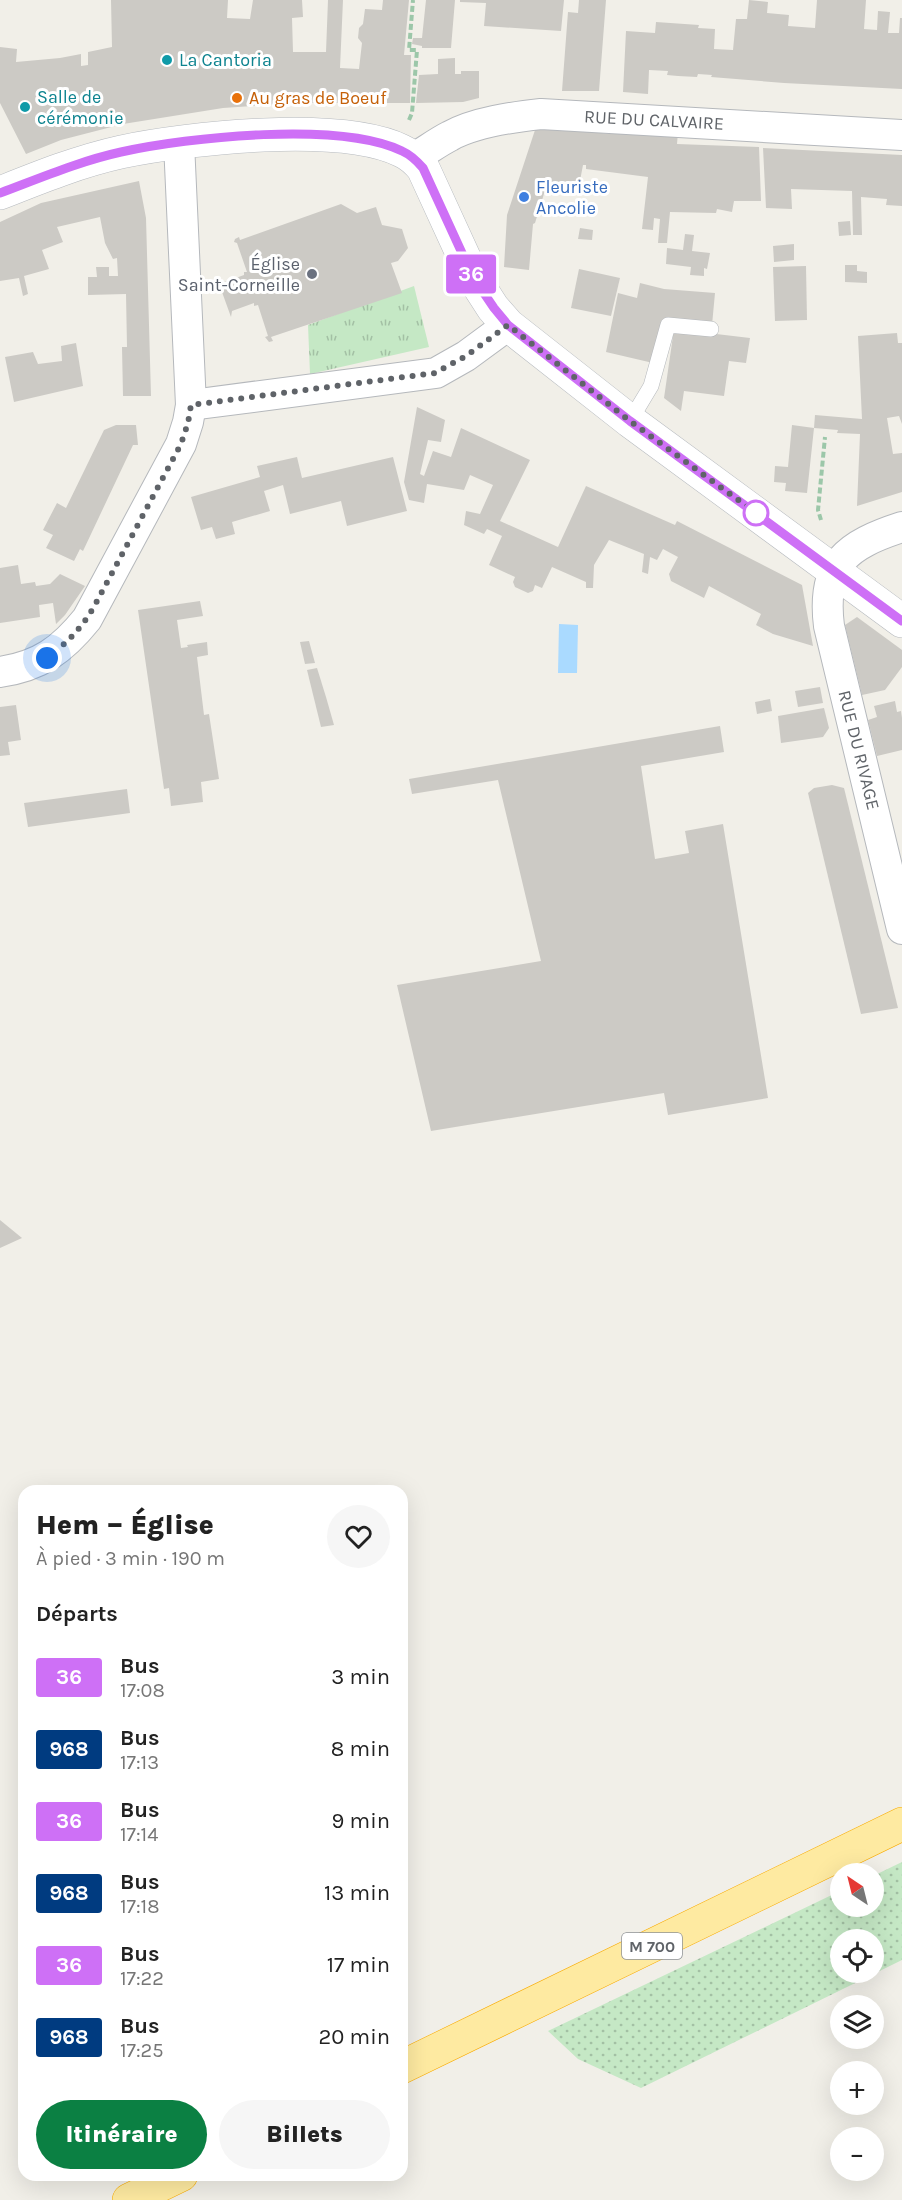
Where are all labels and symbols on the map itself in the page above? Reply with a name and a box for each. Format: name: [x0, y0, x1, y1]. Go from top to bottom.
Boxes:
place label: La Cantoria: [179, 49, 272, 71]
marker: La Cantoria: [160, 53, 174, 67]
place label: Salle de cérémonie: [37, 86, 123, 129]
place label: Au gras de Boeuf: [249, 87, 387, 109]
marker: Au gras de Boeuf: [230, 91, 244, 105]
marker: Salle de cérémonie: [18, 100, 32, 114]
street label: RUE DU CALVAIRE: [583, 105, 725, 135]
place label: Fleuriste Ancolie: [536, 176, 608, 219]
marker: Fleuriste Ancolie: [517, 190, 531, 204]
place label: Église Saint-Corneille: [178, 252, 300, 296]
line badge: 36: [444, 254, 498, 294]
marker: Église Saint-Corneille: [305, 267, 319, 281]
unlabelled marker: [743, 500, 769, 526]
your location: [32, 643, 62, 673]
street label: RUE DU RIVAGE: [833, 688, 885, 812]
north arrow: [830, 1863, 884, 1917]
road number: M 700: [622, 1933, 682, 1959]

